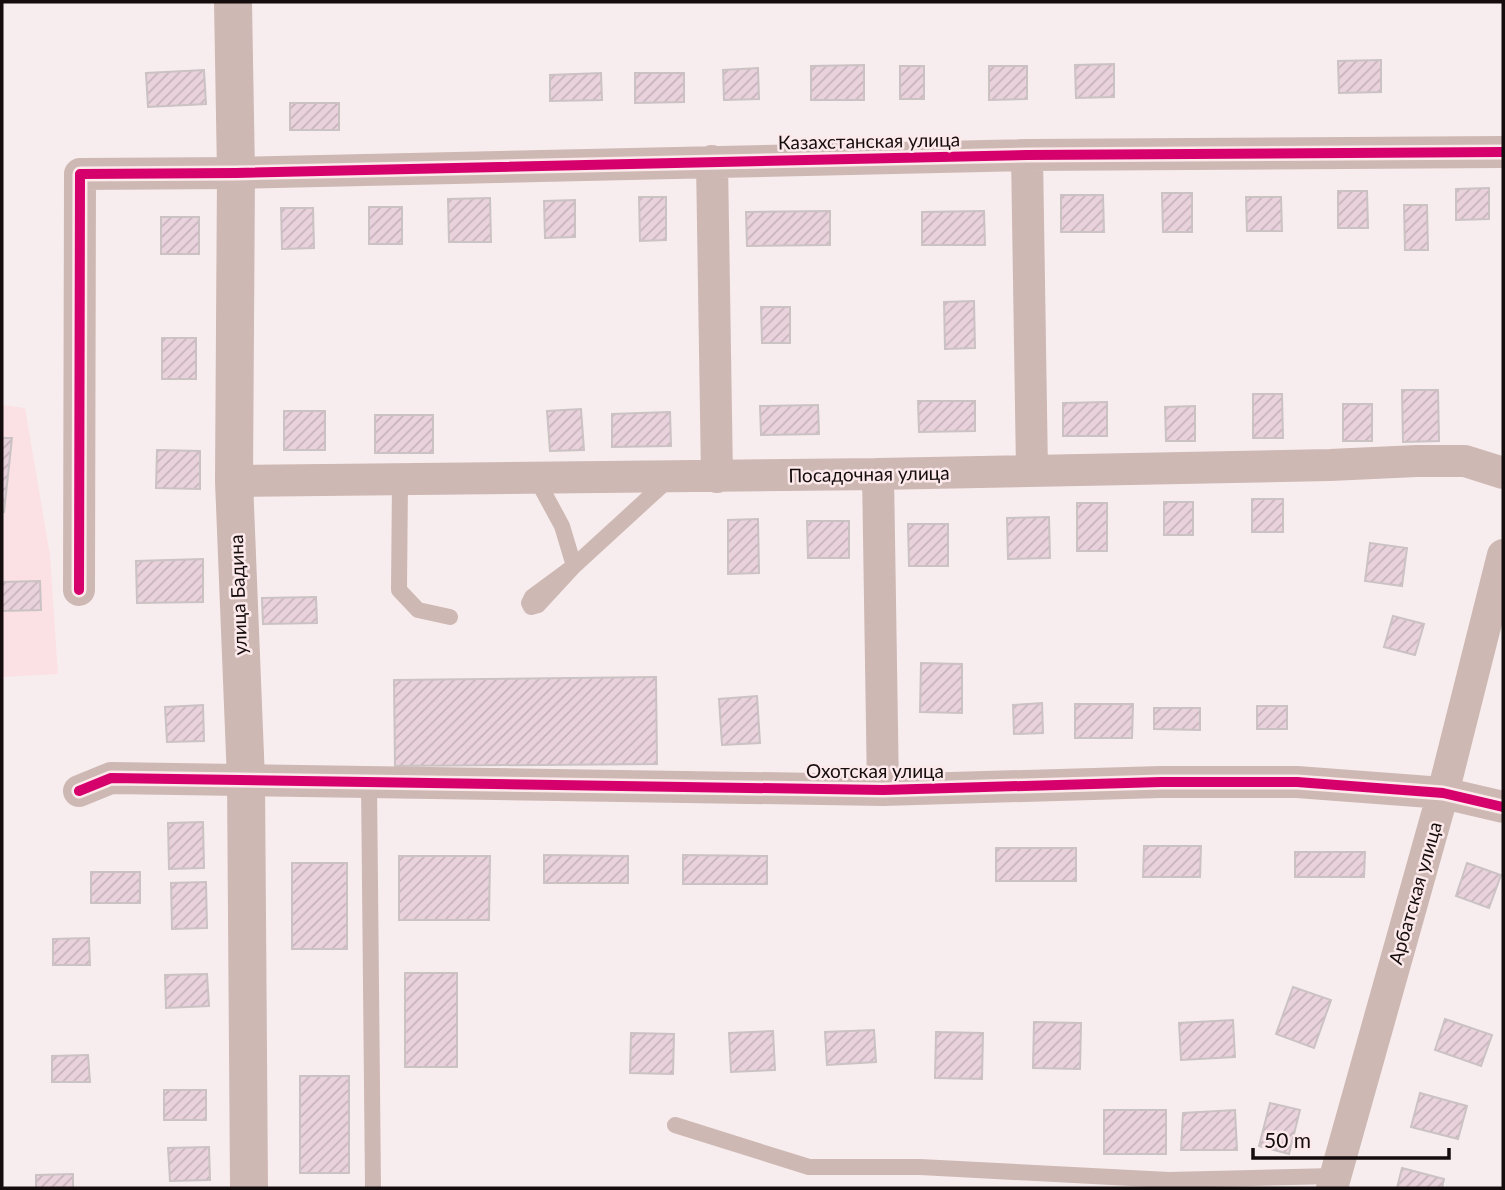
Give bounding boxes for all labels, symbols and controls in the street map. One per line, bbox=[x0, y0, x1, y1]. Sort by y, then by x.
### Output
street label: Казахстанская улица bbox=[778, 127, 960, 154]
street label: Посадочная улица bbox=[788, 461, 950, 486]
street label: улица Бадина bbox=[224, 534, 251, 656]
street label: Охотская улица bbox=[806, 759, 944, 782]
street label: Арбатская улица bbox=[1383, 819, 1446, 967]
scale bar bbox=[1253, 1116, 1449, 1160]
text: 50 m bbox=[1264, 1127, 1311, 1152]

